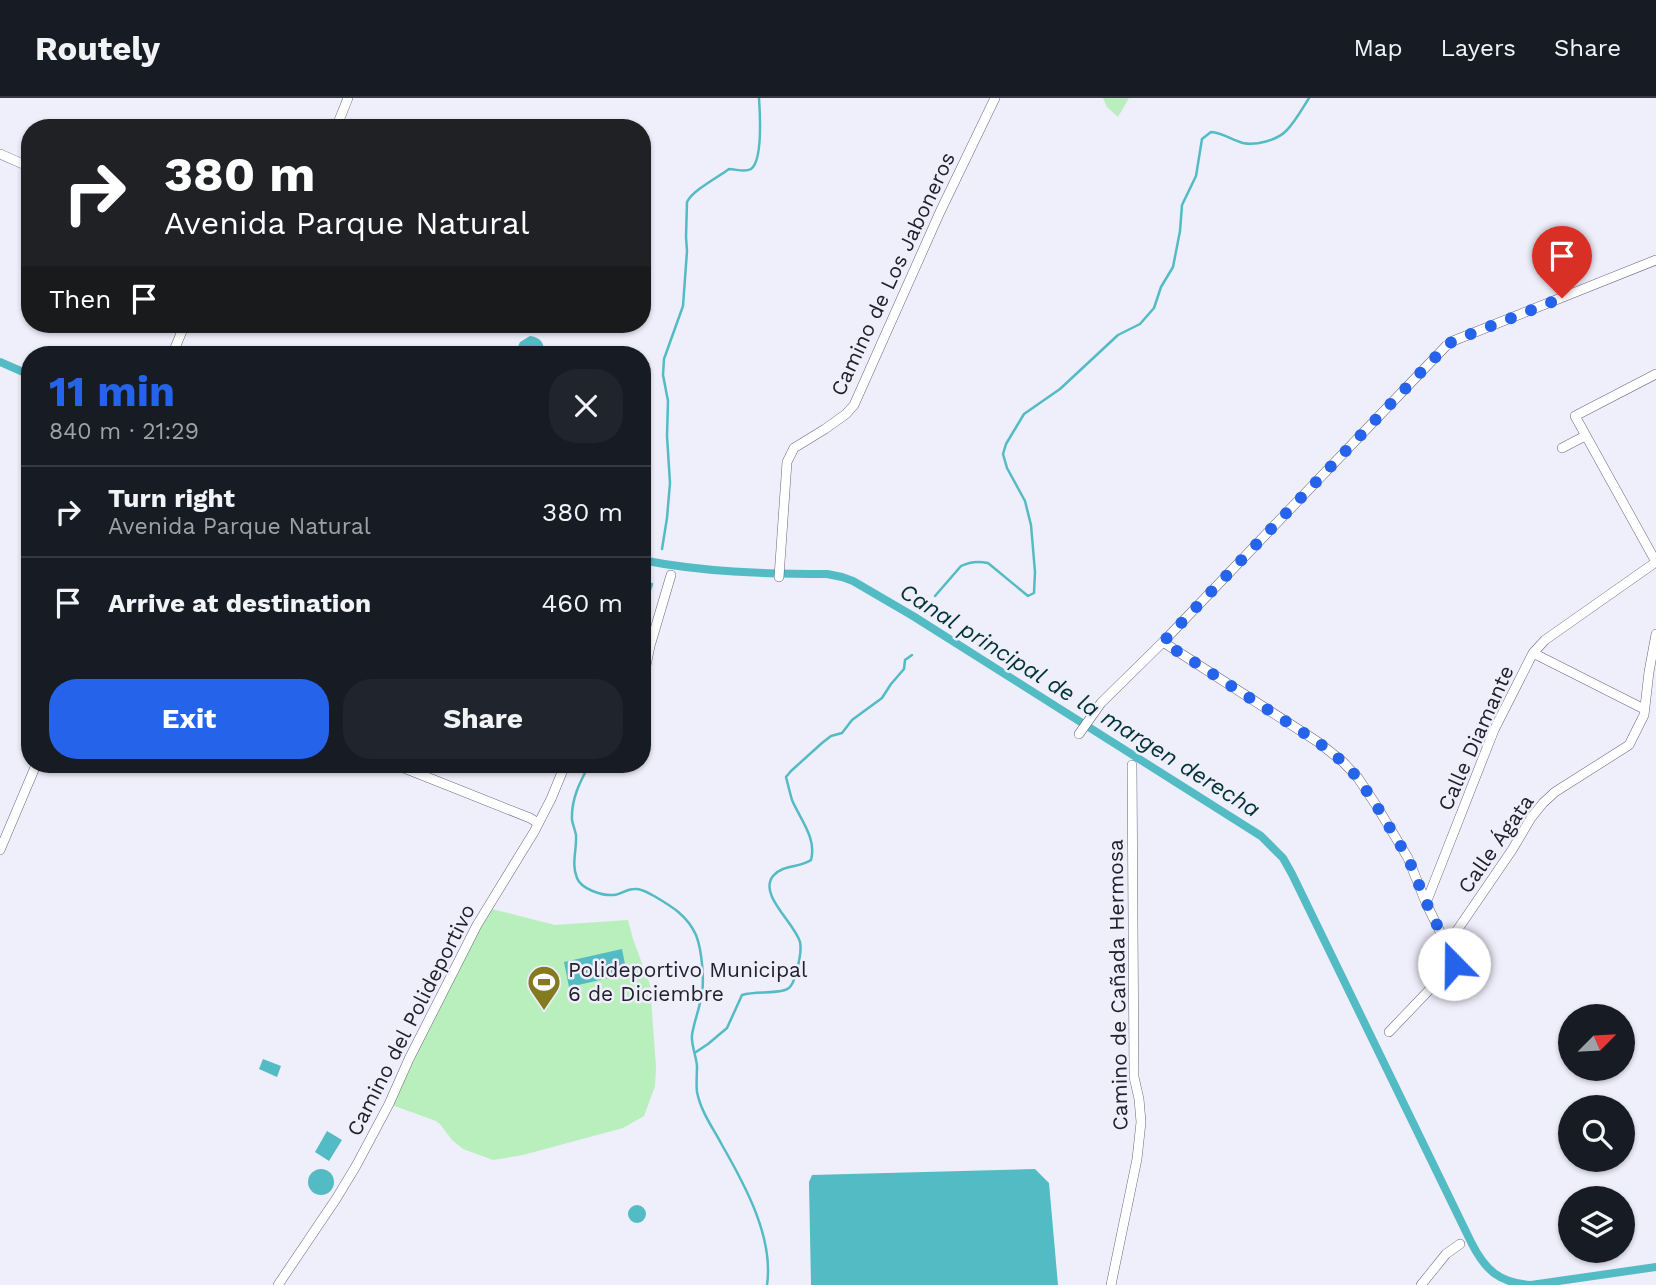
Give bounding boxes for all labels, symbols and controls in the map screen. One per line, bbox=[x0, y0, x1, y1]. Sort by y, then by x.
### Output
text: Routely bbox=[35, 29, 160, 68]
text: Map bbox=[1354, 34, 1402, 62]
text: Layers bbox=[1440, 34, 1516, 62]
text: Share bbox=[1554, 34, 1621, 62]
text: 380 m bbox=[164, 145, 315, 203]
icon: right bbox=[49, 147, 140, 238]
street label: Camino de Los Jaboneros bbox=[825, 148, 960, 400]
text: Avenida Parque Natural bbox=[164, 204, 530, 242]
pin bbox=[1532, 226, 1592, 298]
icon: arrive bbox=[1543, 237, 1581, 275]
icon: arrive bbox=[125, 280, 163, 318]
text: Then bbox=[49, 284, 111, 314]
text: 11 min bbox=[49, 367, 175, 416]
button: close bbox=[549, 369, 623, 443]
text: 840 m · 21:29 bbox=[49, 418, 199, 445]
text: Turn right bbox=[108, 483, 235, 513]
icon: right bbox=[49, 493, 87, 531]
text: 380 m bbox=[542, 497, 623, 527]
text: Avenida Parque Natural bbox=[108, 513, 371, 540]
water label: Canal principal de la margen derecha bbox=[894, 578, 1265, 823]
icon: arrive bbox=[49, 584, 87, 622]
text: Arrive at destination bbox=[108, 588, 371, 618]
text: 460 m bbox=[541, 588, 623, 618]
street label: Calle Diamante bbox=[1432, 661, 1519, 814]
button: Exit bbox=[49, 679, 329, 759]
button: Share bbox=[343, 679, 623, 759]
street label: Calle Ágata bbox=[1452, 789, 1539, 898]
street label: Camino de Cañada Hermosa bbox=[1102, 839, 1133, 1131]
street label: Camino del Polideportivo bbox=[341, 900, 480, 1140]
position arrow bbox=[1417, 927, 1491, 1001]
place label: Polideportivo Municipal 6 de Diciembre bbox=[568, 957, 808, 1006]
sports icon: Polideportivo Municipal 6 de Diciembre bbox=[525, 963, 563, 1012]
north arrow bbox=[1558, 1004, 1634, 1082]
map controls bbox=[1558, 1004, 1635, 1263]
button: search bbox=[1558, 1095, 1635, 1172]
button: layers bbox=[1558, 1186, 1635, 1263]

